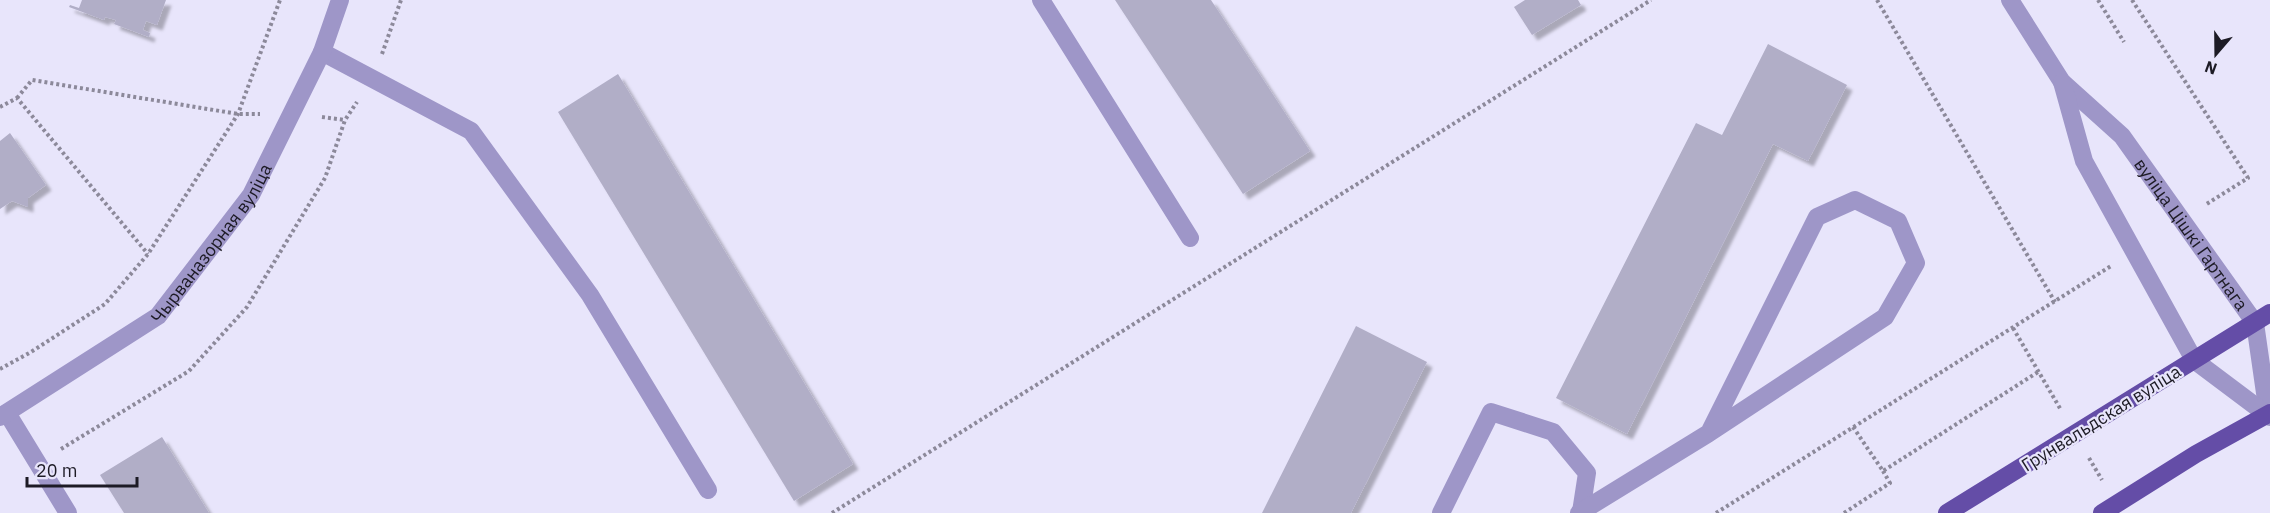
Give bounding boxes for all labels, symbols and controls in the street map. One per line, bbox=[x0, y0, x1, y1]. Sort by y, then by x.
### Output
north arrow bbox=[2186, 24, 2246, 84]
text: N bbox=[2202, 57, 2220, 79]
street label: вуліца Цішкі Гартнага bbox=[2130, 153, 2254, 315]
street label: Чырваназорная вуліца bbox=[145, 159, 277, 328]
street label: Грунвальдская вуліца bbox=[2017, 359, 2185, 476]
scale bar bbox=[27, 450, 136, 488]
text: 20 m bbox=[36, 459, 78, 482]

